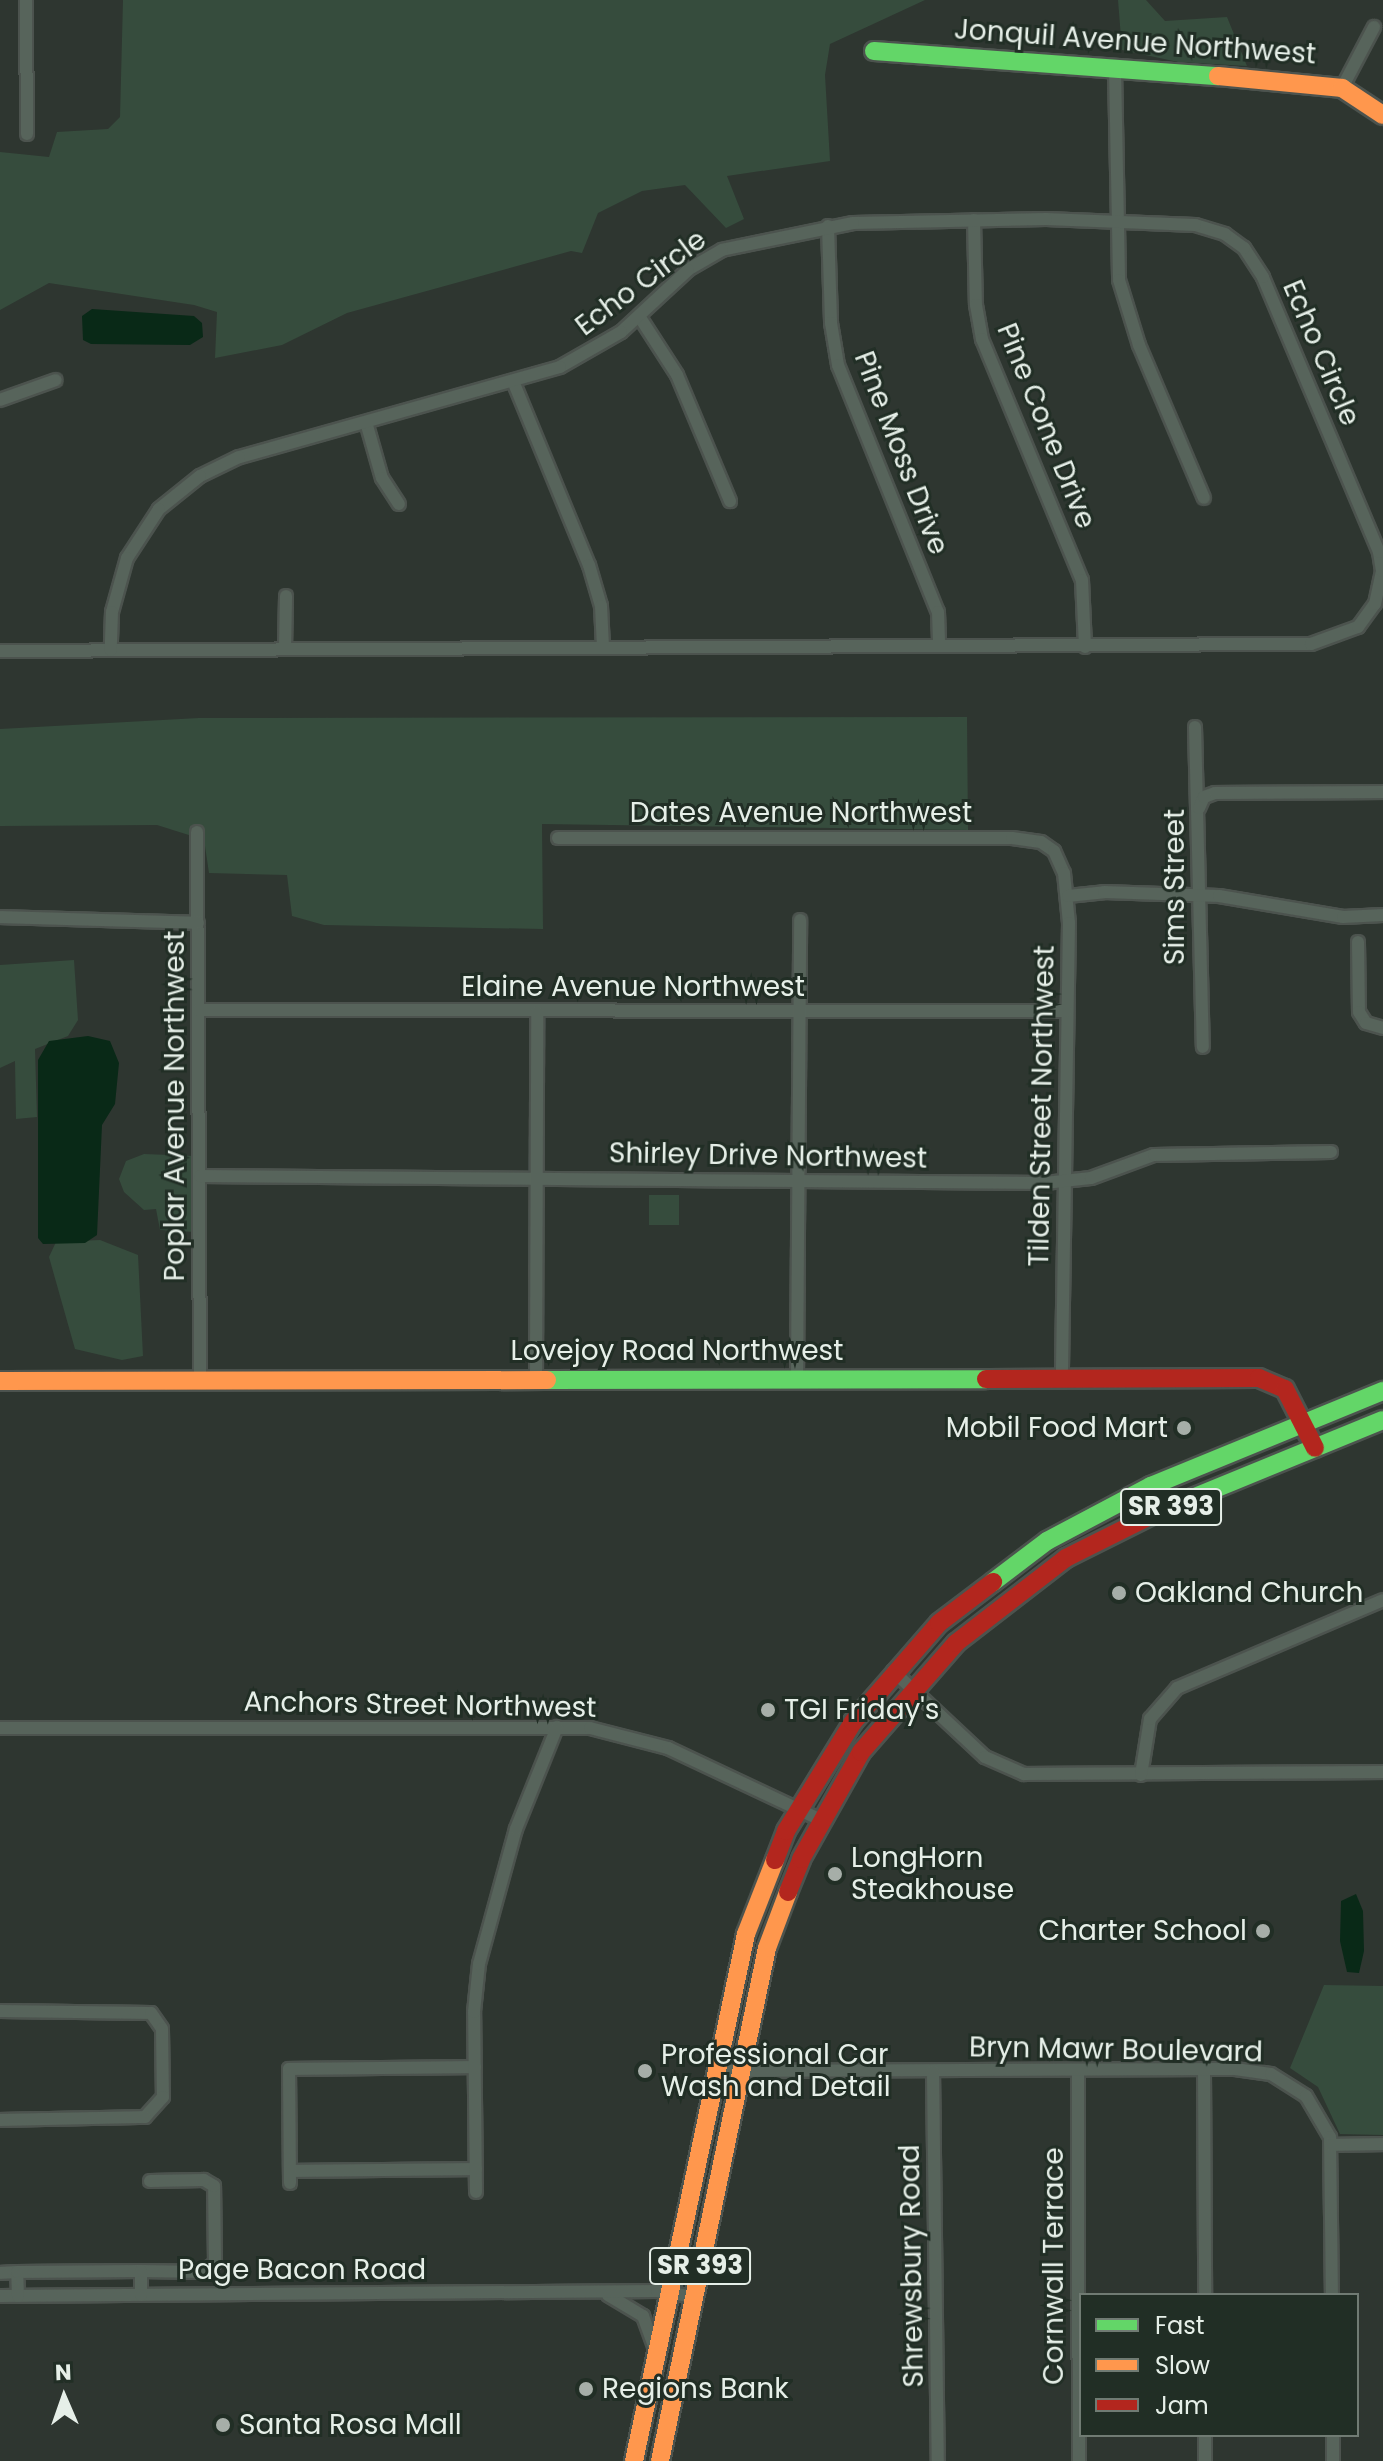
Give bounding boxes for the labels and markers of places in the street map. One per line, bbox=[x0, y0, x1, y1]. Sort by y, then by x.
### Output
place label: Mobil Food Mart bbox=[946, 1411, 1168, 1445]
marker: Mobil Food Mart bbox=[1175, 1419, 1193, 1437]
place label: Oakland Church bbox=[1135, 1576, 1363, 1610]
marker: Oakland Church bbox=[1110, 1584, 1128, 1602]
place label: TGI Friday's bbox=[784, 1693, 939, 1727]
marker: TGI Friday's bbox=[759, 1701, 777, 1719]
place label: LongHorn Steakhouse bbox=[851, 1841, 1014, 1907]
marker: LongHorn Steakhouse bbox=[826, 1865, 844, 1883]
place label: Charter School bbox=[1039, 1914, 1247, 1948]
marker: Charter School bbox=[1254, 1922, 1272, 1940]
place label: Professional Car Wash and Detail bbox=[661, 2038, 891, 2104]
marker: Professional Car Wash and Detail bbox=[636, 2062, 654, 2080]
place label: Regions Bank bbox=[602, 2372, 789, 2406]
marker: Regions Bank bbox=[577, 2380, 595, 2398]
place label: Santa Rosa Mall bbox=[239, 2408, 462, 2442]
marker: Santa Rosa Mall bbox=[214, 2416, 232, 2434]

